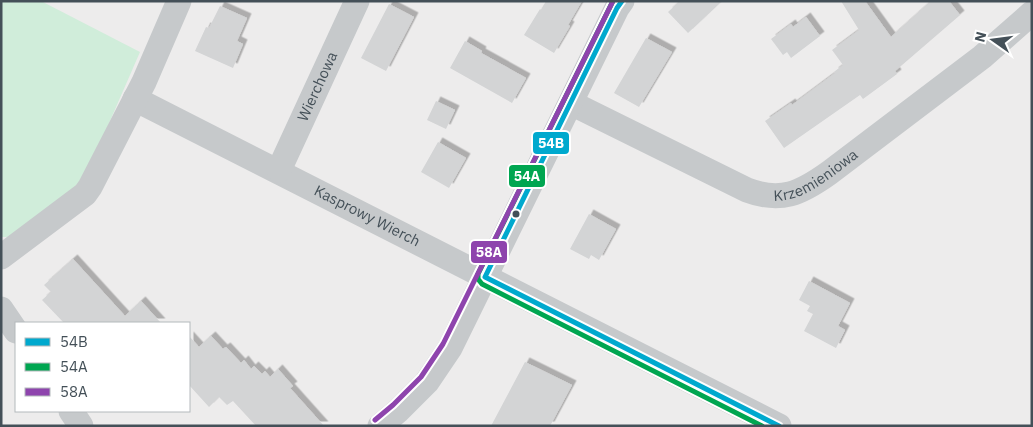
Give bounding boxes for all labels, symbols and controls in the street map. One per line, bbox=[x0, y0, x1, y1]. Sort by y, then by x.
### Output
north arrow bbox=[968, 15, 1018, 65]
text: N bbox=[970, 30, 990, 44]
street label: Wierchowa bbox=[293, 48, 341, 124]
line badge: 54B bbox=[532, 131, 570, 155]
text: 54B bbox=[538, 134, 564, 152]
street label: Krzemieniowa bbox=[773, 145, 861, 205]
line badge: 54A bbox=[508, 164, 546, 188]
text: 54A bbox=[514, 167, 541, 185]
street label: Kasprowy Wierch bbox=[311, 181, 424, 250]
unlabelled marker bbox=[511, 209, 521, 219]
line badge: 58A bbox=[470, 240, 508, 264]
text: 58A bbox=[476, 243, 503, 261]
legend bbox=[15, 322, 190, 412]
text: 54B bbox=[60, 332, 88, 351]
text: 54A bbox=[60, 357, 88, 376]
text: 58A bbox=[60, 382, 88, 401]

